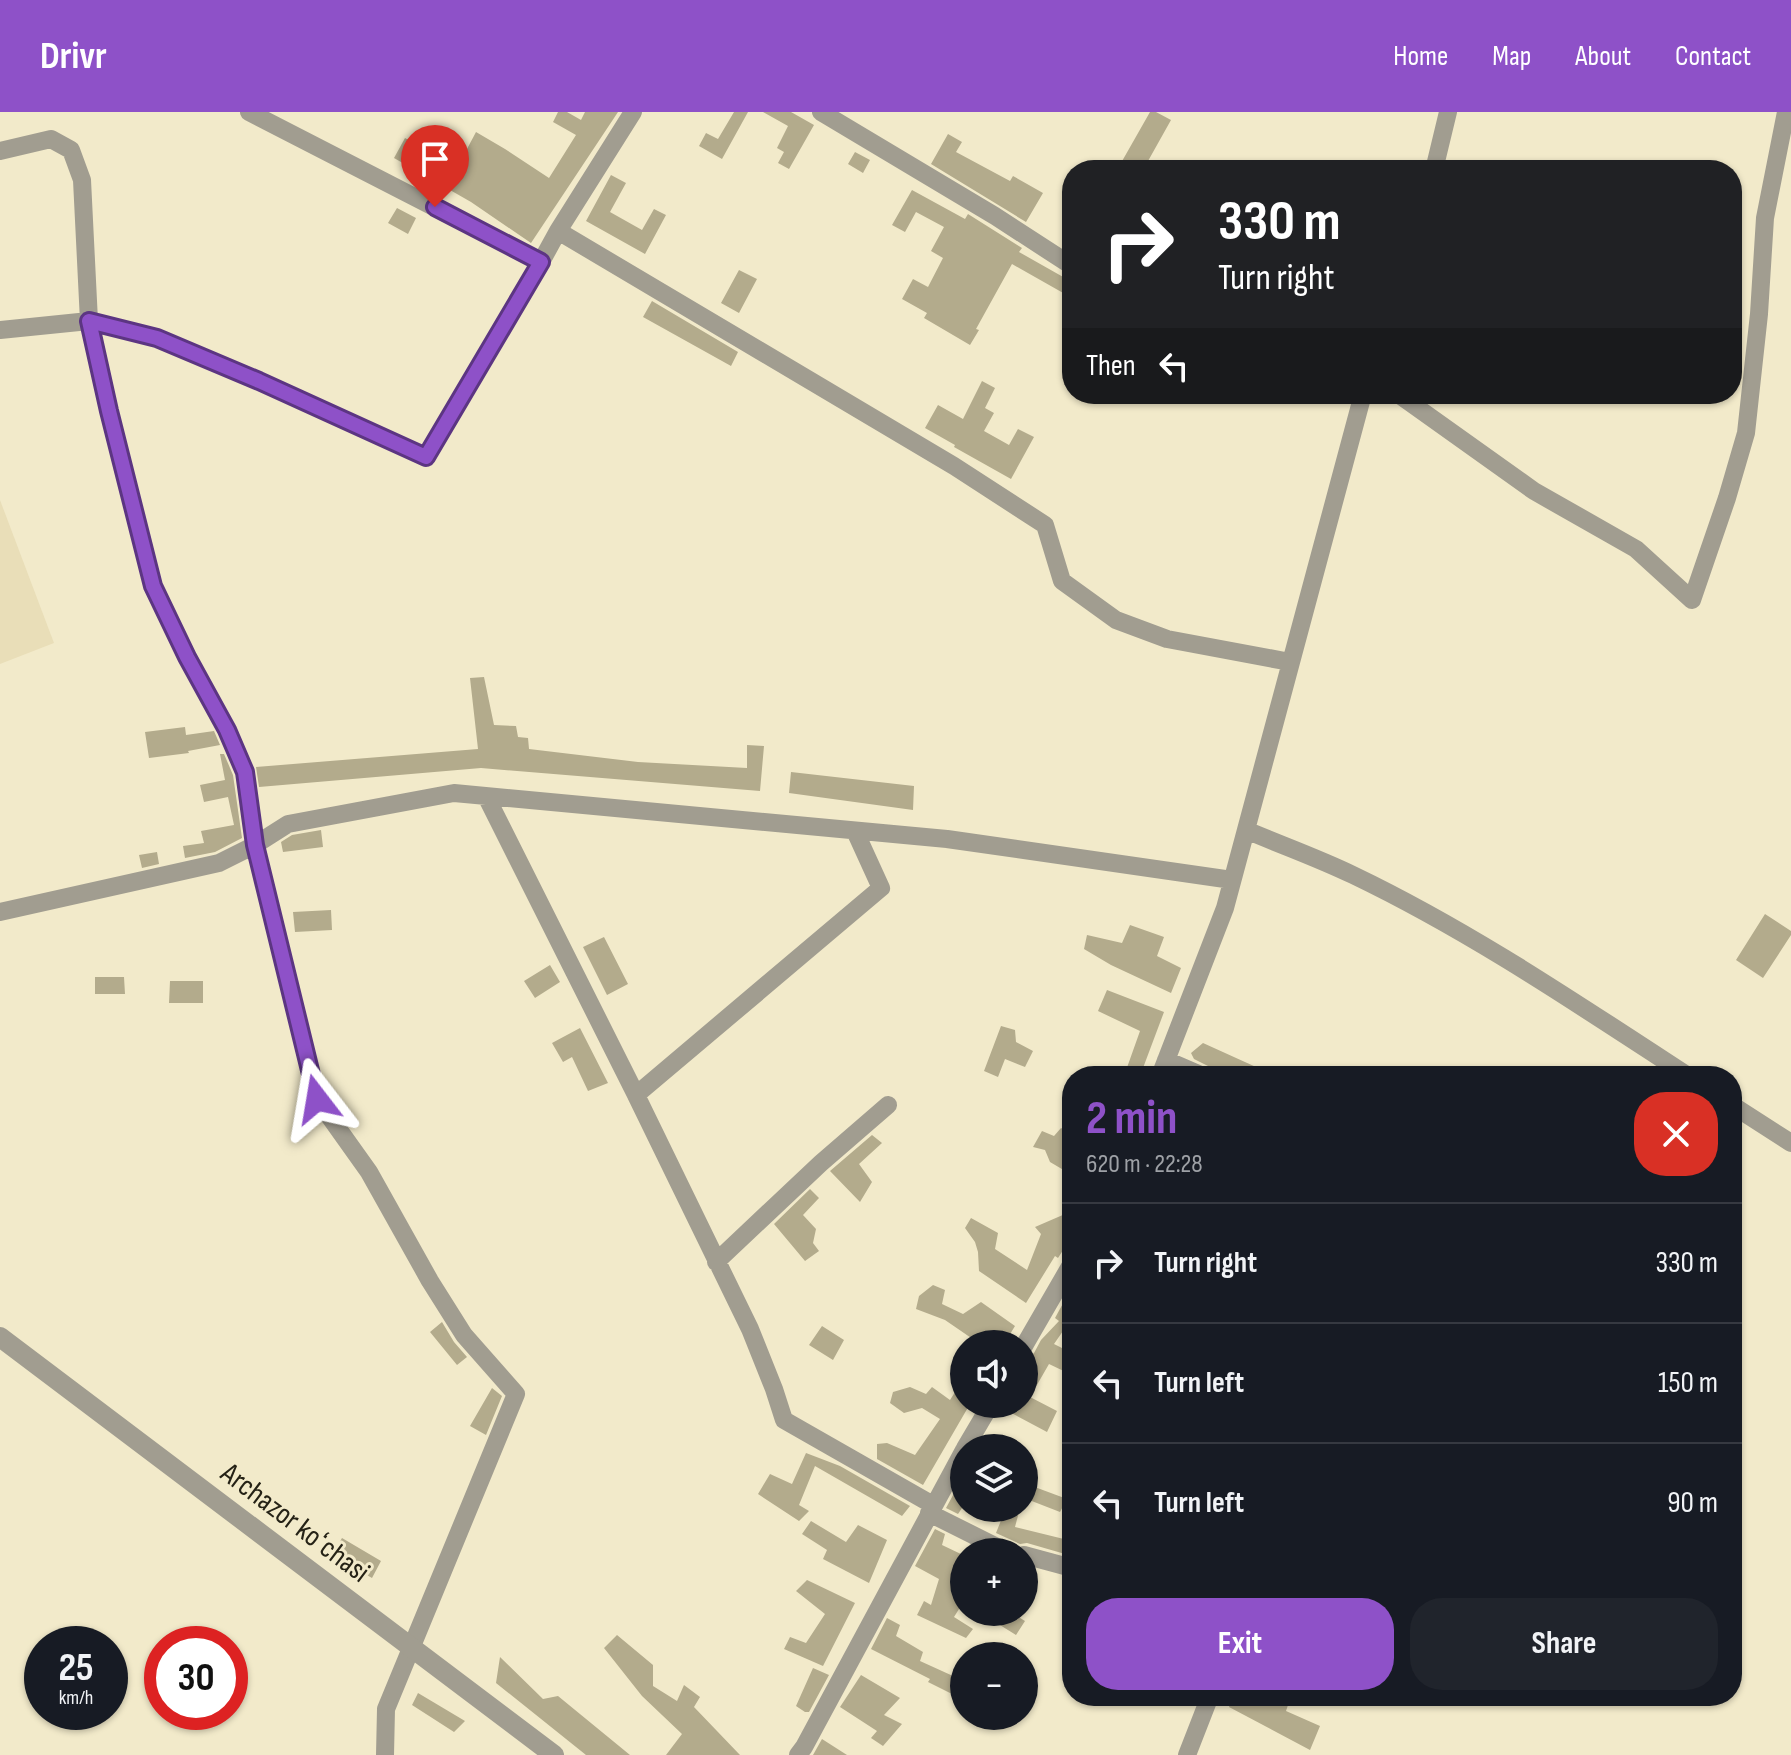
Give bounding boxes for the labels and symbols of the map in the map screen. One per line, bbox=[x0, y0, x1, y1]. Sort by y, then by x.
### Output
pin bbox=[401, 125, 469, 207]
position arrow bbox=[275, 1057, 359, 1141]
street label: Archazor koʻchasi bbox=[213, 1455, 376, 1591]
speed limit sign: 30 bbox=[144, 1626, 248, 1730]

